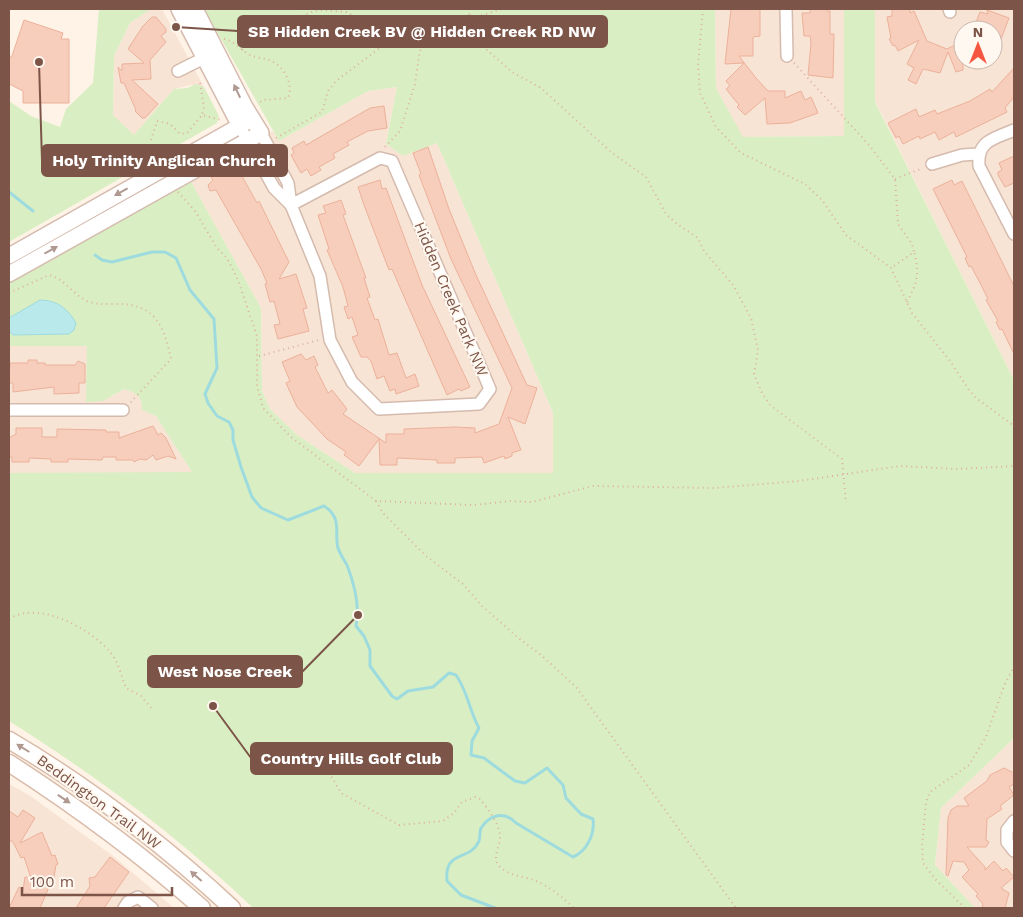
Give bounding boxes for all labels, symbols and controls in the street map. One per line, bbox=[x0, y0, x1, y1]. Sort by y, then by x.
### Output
callout: SB Hidden Creek BV @ Hidden Creek RD NW bbox=[238, 16, 607, 47]
north arrow bbox=[953, 20, 1003, 70]
text: SB Hidden Creek BV @ Hidden Creek RD NW bbox=[248, 22, 596, 41]
text: N bbox=[973, 24, 983, 40]
one-way arrow bbox=[233, 84, 241, 98]
callout: Holy Trinity Anglican Church bbox=[42, 145, 287, 176]
text: Holy Trinity Anglican Church bbox=[52, 151, 276, 170]
one-way arrow bbox=[114, 188, 127, 197]
street label: Hidden Creek Park NW bbox=[410, 219, 492, 379]
one-way arrow bbox=[44, 246, 59, 254]
callout: West Nose Creek bbox=[148, 656, 302, 687]
text: West Nose Creek bbox=[158, 662, 292, 681]
callout: Country Hills Golf Club bbox=[251, 743, 452, 774]
one-way arrow bbox=[16, 744, 29, 753]
text: Country Hills Golf Club bbox=[261, 749, 441, 768]
street label: Beddington Trail NW bbox=[34, 751, 164, 853]
one-way arrow bbox=[57, 794, 71, 804]
scale bar bbox=[22, 864, 172, 896]
one-way arrow bbox=[189, 870, 202, 881]
text: 100 m bbox=[30, 873, 74, 891]

